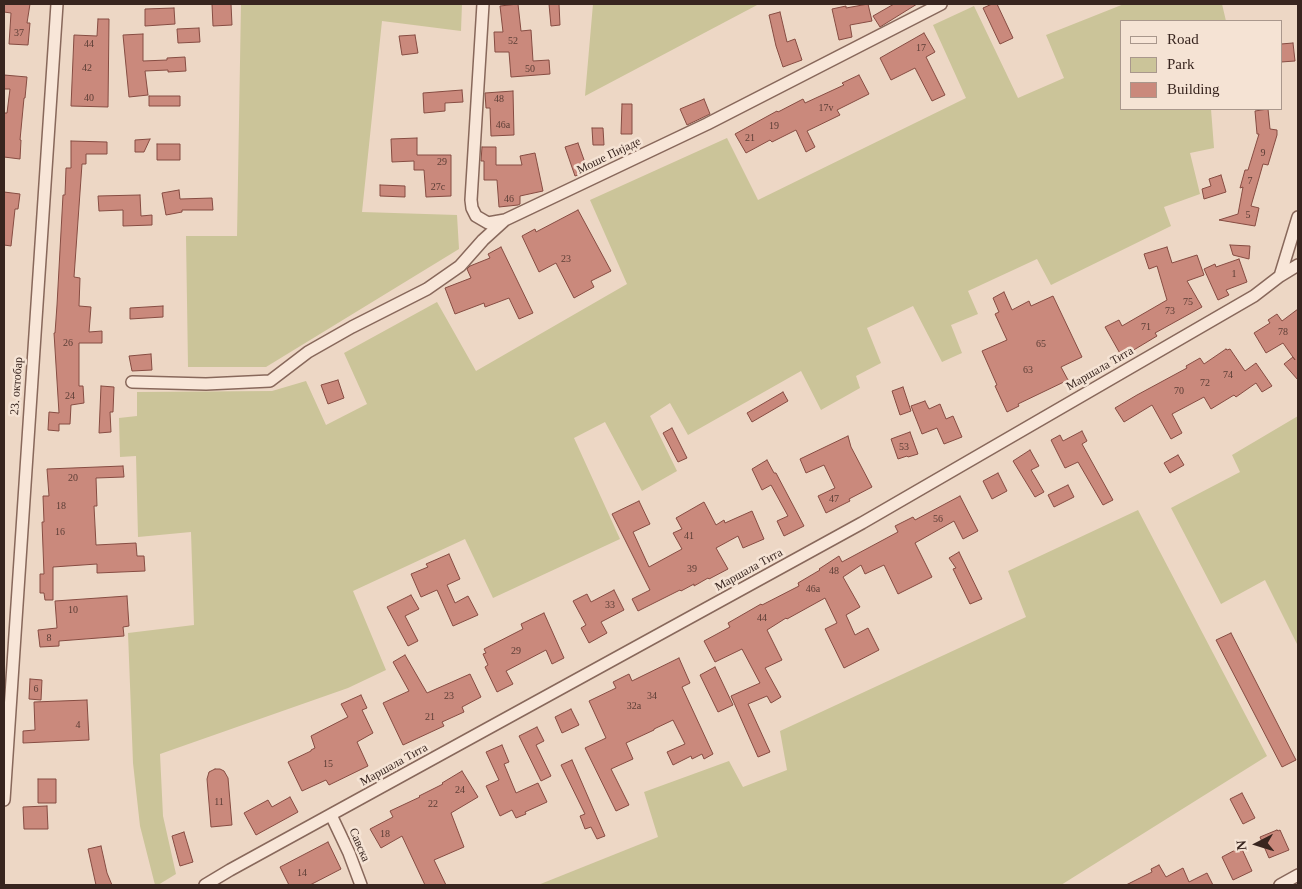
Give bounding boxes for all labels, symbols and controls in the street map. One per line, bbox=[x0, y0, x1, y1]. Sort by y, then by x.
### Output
legend bbox=[1120, 20, 1282, 110]
house number: 37 bbox=[14, 27, 24, 39]
text: Road bbox=[1167, 31, 1199, 47]
house number: 52 bbox=[508, 35, 518, 47]
house number: 44 bbox=[84, 38, 94, 50]
house number: 17 bbox=[916, 42, 926, 54]
text: Park bbox=[1167, 56, 1195, 72]
house number: 42 bbox=[82, 62, 92, 74]
house number: 50 bbox=[525, 63, 535, 75]
text: Building bbox=[1167, 81, 1220, 97]
house number: 40 bbox=[84, 92, 94, 104]
house number: 48 bbox=[494, 93, 504, 105]
house number: 17v bbox=[818, 102, 834, 114]
house number: 46a bbox=[496, 119, 510, 131]
house number: 19 bbox=[769, 120, 779, 132]
house number: 21 bbox=[745, 132, 755, 144]
street label: Моше Пијаде bbox=[575, 134, 643, 178]
house number: 9 bbox=[1260, 147, 1266, 159]
house number: 29 bbox=[437, 156, 447, 168]
house number: 7 bbox=[1248, 175, 1252, 187]
house number: 27c bbox=[431, 181, 445, 193]
house number: 46 bbox=[504, 193, 514, 205]
house number: 5 bbox=[1246, 209, 1250, 221]
house number: 23 bbox=[561, 253, 571, 265]
house number: 1 bbox=[1232, 268, 1236, 280]
house number: 75 bbox=[1183, 296, 1193, 308]
house number: 73 bbox=[1165, 305, 1175, 317]
house number: 71 bbox=[1141, 321, 1151, 333]
house number: 78 bbox=[1278, 326, 1288, 338]
house number: 26 bbox=[63, 337, 73, 349]
house number: 65 bbox=[1036, 338, 1046, 350]
street label: Маршала Тита bbox=[1064, 344, 1136, 394]
street label: 23. октобар bbox=[8, 356, 26, 416]
house number: 63 bbox=[1023, 364, 1033, 376]
house number: 74 bbox=[1223, 369, 1233, 381]
house number: 72 bbox=[1200, 377, 1210, 389]
house number: 70 bbox=[1174, 385, 1184, 397]
house number: 24 bbox=[65, 390, 75, 402]
house number: 53 bbox=[899, 441, 909, 453]
house number: 20 bbox=[68, 472, 78, 484]
house number: 47 bbox=[829, 493, 839, 505]
house number: 18 bbox=[56, 500, 66, 512]
house number: 56 bbox=[933, 513, 943, 525]
house number: 16 bbox=[55, 526, 65, 538]
house number: 41 bbox=[684, 530, 694, 542]
street label: Маршала Тита bbox=[713, 545, 785, 595]
house number: 39 bbox=[687, 563, 697, 575]
house number: 48 bbox=[829, 565, 839, 577]
house number: 46a bbox=[806, 583, 820, 595]
house number: 33 bbox=[605, 599, 615, 611]
house number: 10 bbox=[68, 604, 78, 616]
house number: 44 bbox=[757, 612, 767, 624]
house number: 8 bbox=[46, 632, 52, 644]
house number: 29 bbox=[511, 645, 521, 657]
house number: 6 bbox=[34, 683, 38, 695]
house number: 23 bbox=[444, 690, 454, 702]
house number: 34 bbox=[647, 690, 657, 702]
house number: 32a bbox=[627, 700, 641, 712]
house number: 21 bbox=[425, 711, 435, 723]
house number: 4 bbox=[76, 719, 80, 731]
street label: Маршала Тита bbox=[358, 740, 430, 790]
house number: 15 bbox=[323, 758, 333, 770]
house number: 24 bbox=[455, 784, 465, 796]
house number: 11 bbox=[214, 796, 224, 808]
house number: 22 bbox=[428, 798, 438, 810]
north arrow bbox=[1232, 819, 1282, 869]
street label: Савска bbox=[345, 826, 373, 864]
house number: 18 bbox=[380, 828, 390, 840]
text: N bbox=[1234, 840, 1249, 851]
house number: 14 bbox=[297, 867, 307, 879]

